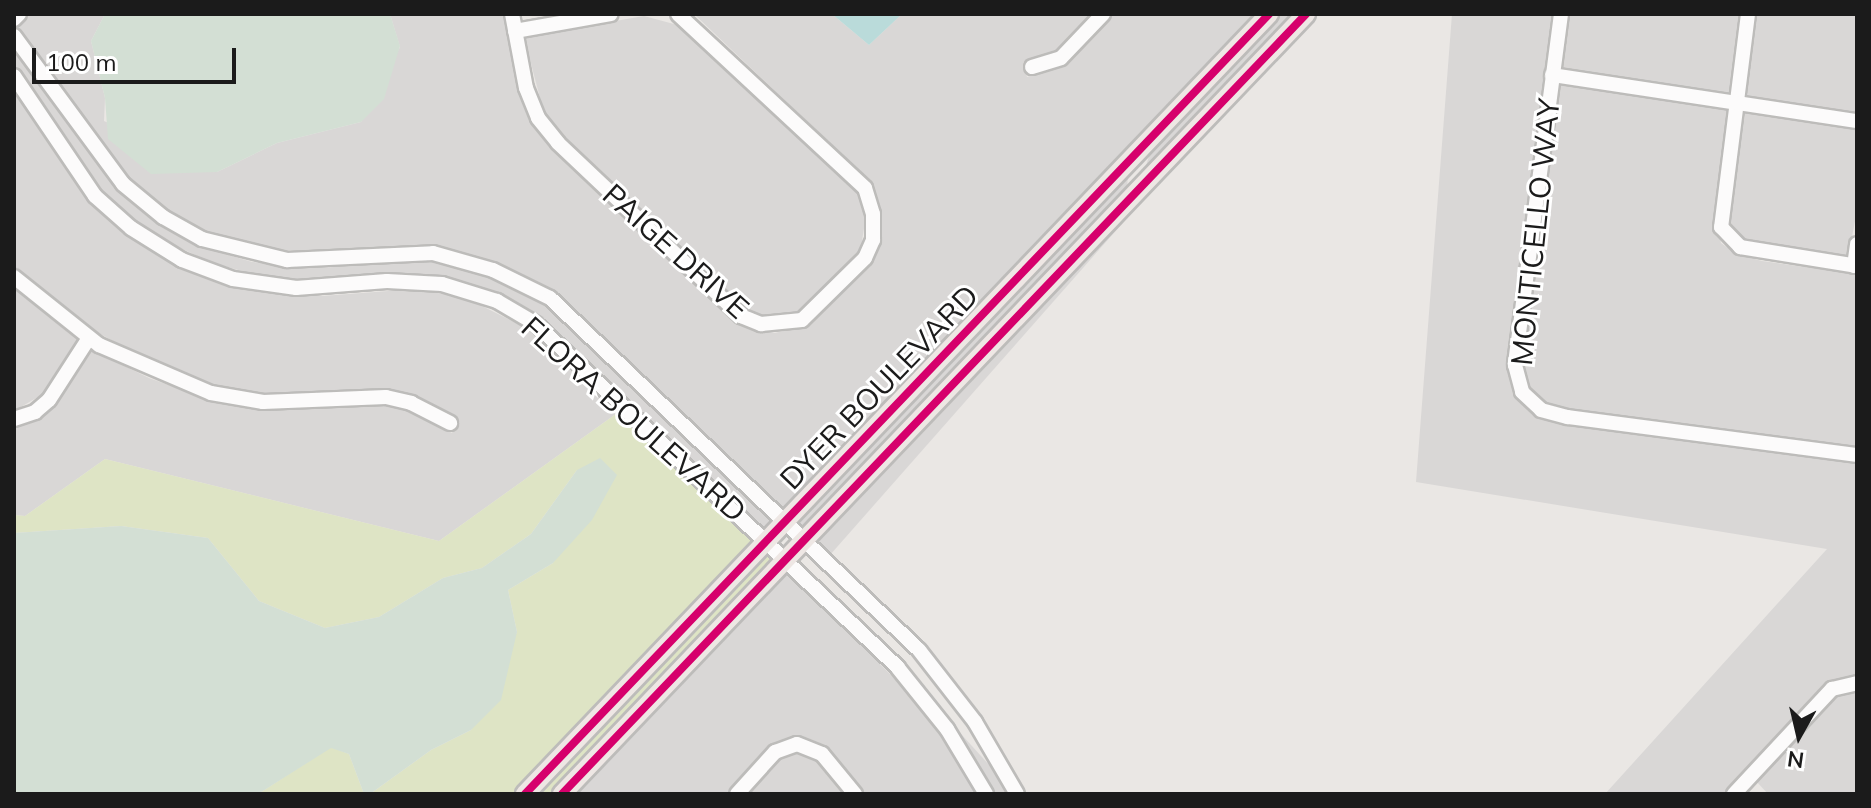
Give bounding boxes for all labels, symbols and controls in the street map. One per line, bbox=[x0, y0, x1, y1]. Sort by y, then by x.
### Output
scale bar bbox=[36, 32, 240, 82]
text: 100 m bbox=[46, 47, 117, 77]
street label: MONTICELLO WAY bbox=[1503, 97, 1567, 367]
street label: PAIGE DRIVE bbox=[596, 176, 756, 326]
street label: DYER BOULEVARD bbox=[772, 277, 986, 497]
street label: FLORA BOULEVARD bbox=[514, 309, 754, 529]
north arrow bbox=[1759, 696, 1839, 776]
text: N bbox=[1785, 745, 1806, 775]

